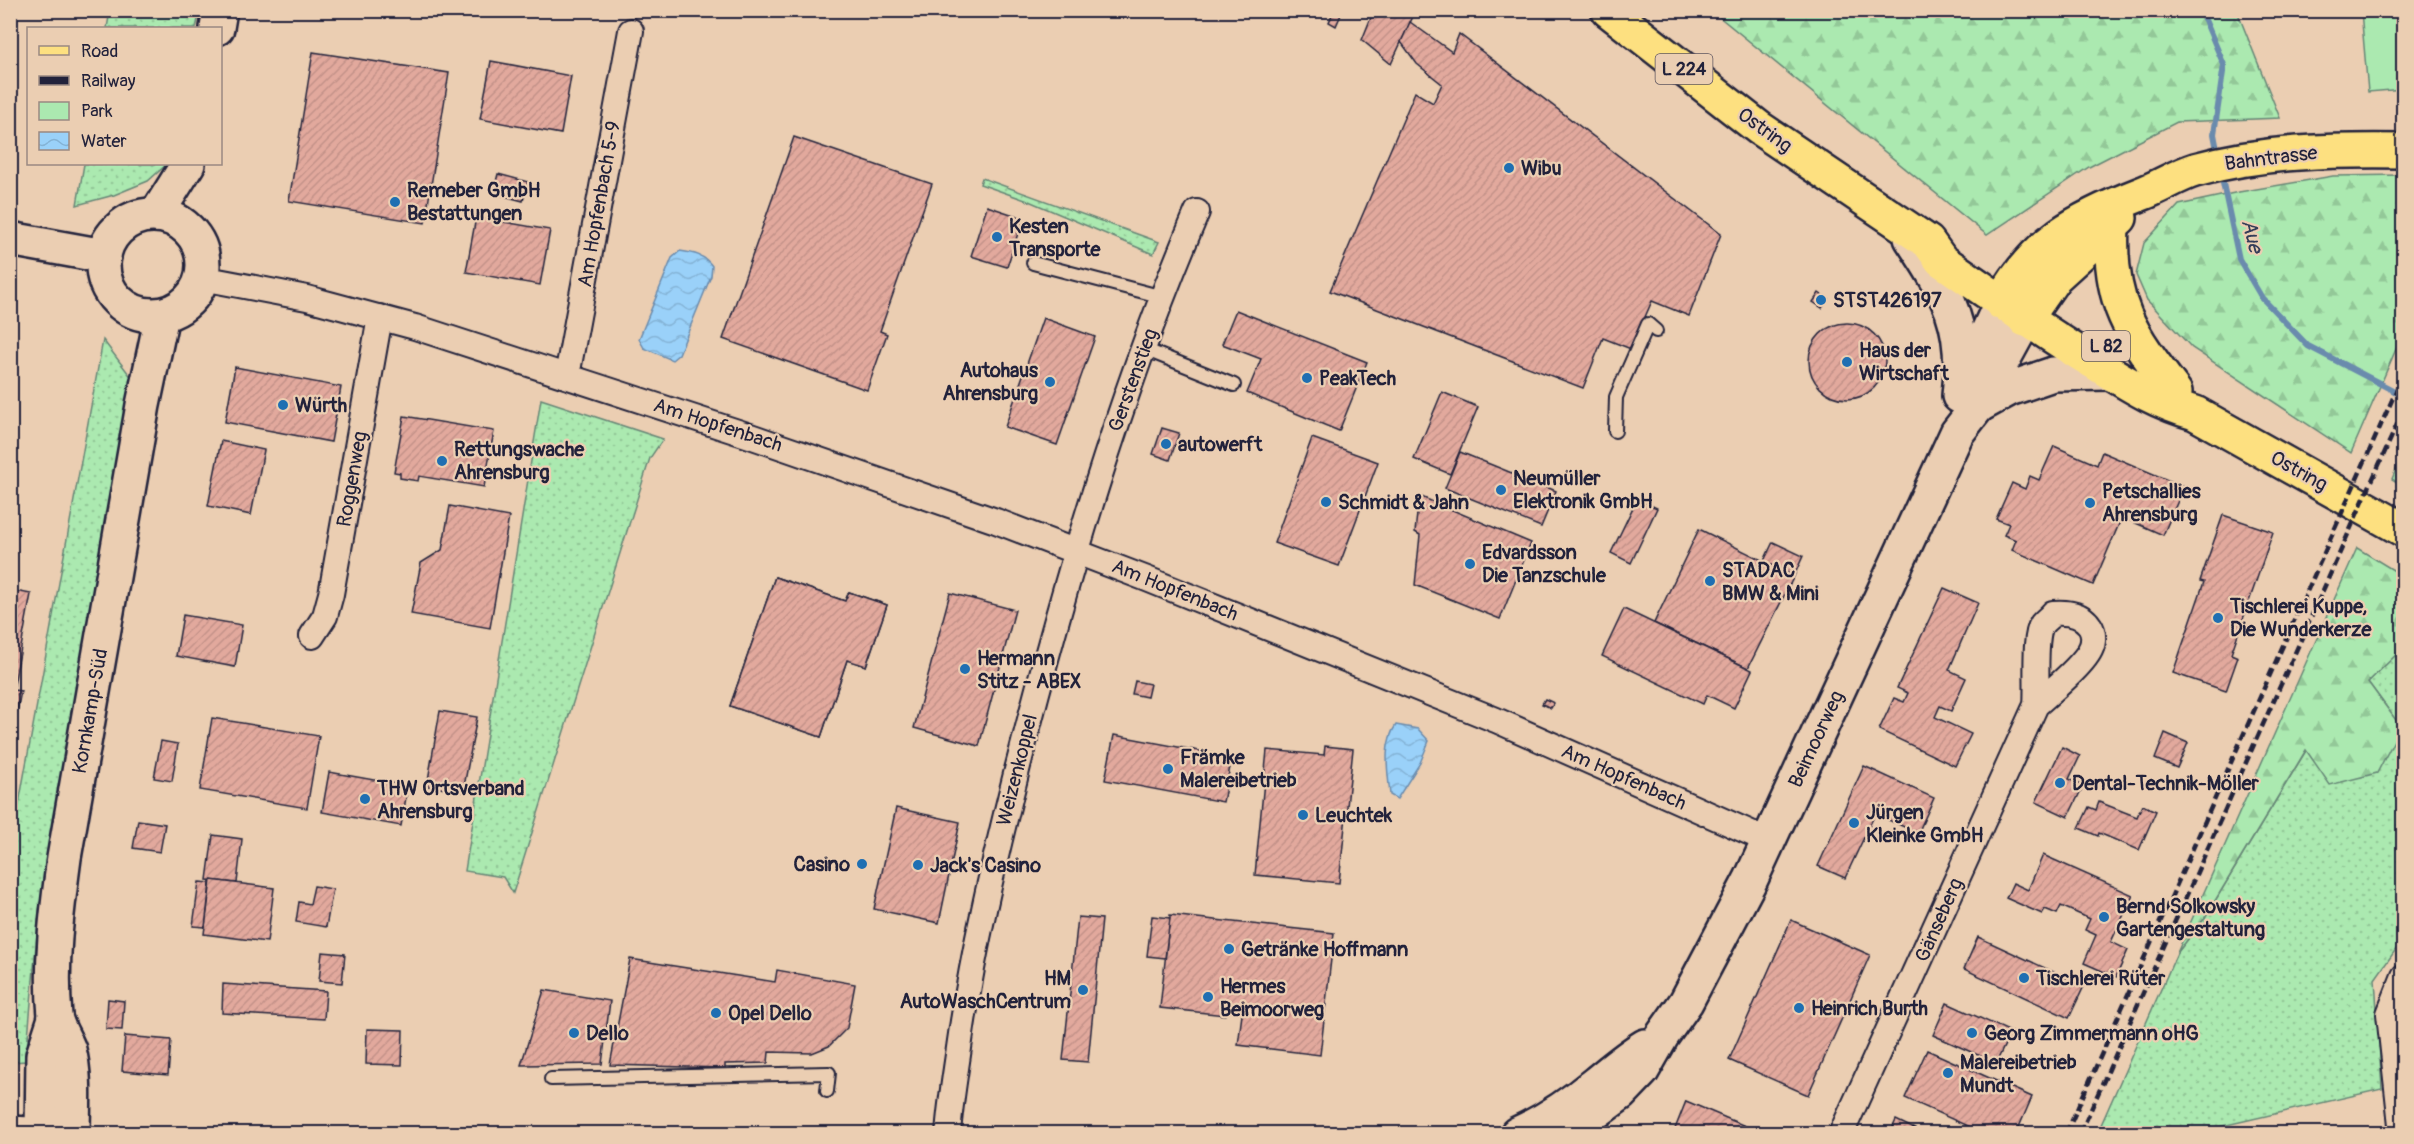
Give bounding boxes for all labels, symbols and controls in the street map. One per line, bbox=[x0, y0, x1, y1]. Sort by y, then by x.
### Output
legend bbox=[27, 27, 222, 165]
text: Road bbox=[81, 40, 118, 63]
road number: L 224 bbox=[1656, 54, 1712, 84]
text: Railway bbox=[81, 70, 136, 93]
text: Park bbox=[81, 100, 113, 123]
street label: Ostring bbox=[1733, 102, 1797, 158]
street label: Am Hopfenbach 5-9 bbox=[572, 119, 626, 289]
text: Water bbox=[81, 130, 127, 153]
street label: Bahntrasse bbox=[2223, 140, 2319, 176]
place label: Wibu bbox=[1521, 156, 1562, 181]
marker: Wibu bbox=[1502, 161, 1516, 175]
place label: Remeber GmbH Bestattungen bbox=[407, 178, 541, 226]
marker: Remeber GmbH Bestattungen bbox=[388, 195, 402, 209]
place label: Kesten Transporte bbox=[1008, 214, 1102, 262]
water label: Aue bbox=[2235, 216, 2270, 258]
marker: Kesten Transporte bbox=[990, 230, 1004, 244]
place label: STST426197 bbox=[1833, 288, 1942, 313]
marker: STST426197 bbox=[1814, 293, 1828, 307]
street label: Gerstenstieg bbox=[1103, 325, 1163, 435]
road number: L 82 bbox=[2082, 331, 2130, 361]
place label: Haus der Wirtschaft bbox=[1859, 338, 1950, 386]
marker: Haus der Wirtschaft bbox=[1840, 355, 1854, 369]
place label: Autohaus Ahrensburg bbox=[943, 358, 1038, 406]
place label: PeakTech bbox=[1319, 366, 1396, 391]
marker: PeakTech bbox=[1300, 371, 1314, 385]
marker: Autohaus Ahrensburg bbox=[1043, 375, 1057, 389]
street label: Am Hopfenbach bbox=[650, 392, 786, 458]
place label: Würth bbox=[295, 393, 347, 418]
marker: Würth bbox=[276, 398, 290, 412]
street label: Roggenweg bbox=[331, 429, 373, 529]
place label: autowerft bbox=[1178, 432, 1263, 457]
place label: Rettungswache Ahrensburg bbox=[454, 437, 585, 485]
marker: autowerft bbox=[1159, 437, 1173, 451]
street label: Ostring bbox=[2266, 445, 2332, 497]
marker: Rettungswache Ahrensburg bbox=[435, 454, 449, 468]
place label: Neumüller Elektronik GmbH bbox=[1513, 466, 1653, 514]
place label: Petschallies Ahrensburg bbox=[2102, 479, 2201, 527]
marker: Neumüller Elektronik GmbH bbox=[1494, 483, 1508, 497]
place label: Schmidt & Jahn bbox=[1338, 490, 1469, 515]
marker: Schmidt & Jahn bbox=[1319, 495, 1333, 509]
marker: Petschallies Ahrensburg bbox=[2083, 496, 2097, 510]
place label: Edvardsson Die Tanzschule bbox=[1482, 540, 1607, 588]
street label: Am Hopfenbach bbox=[1108, 553, 1242, 627]
marker: Edvardsson Die Tanzschule bbox=[1463, 557, 1477, 571]
place label: STADAC BMW & Mini bbox=[1722, 558, 1819, 606]
marker: STADAC BMW & Mini bbox=[1703, 574, 1717, 588]
place label: Tischlerei Kuppe, Die Wunderkerze bbox=[2229, 594, 2373, 642]
marker: Tischlerei Kuppe, Die Wunderkerze bbox=[2211, 611, 2225, 625]
place label: Hermann Stitz - ABEX bbox=[977, 646, 1081, 694]
street label: Kornkamp-Süd bbox=[67, 647, 113, 775]
marker: Hermann Stitz - ABEX bbox=[958, 662, 972, 676]
street label: Beimoorweg bbox=[1783, 687, 1849, 791]
street label: Weizenkoppel bbox=[991, 711, 1043, 829]
street label: Am Hopfenbach bbox=[1558, 738, 1690, 816]
place label: Främke Malereibetrieb bbox=[1180, 745, 1297, 793]
marker: Främke Malereibetrieb bbox=[1161, 762, 1175, 776]
place label: Dental-Technik-Möller bbox=[2072, 771, 2260, 796]
place label: THW Ortsverband Ahrensburg bbox=[376, 776, 525, 824]
marker: Dental-Technik-Möller bbox=[2053, 776, 2067, 790]
marker: THW Ortsverband Ahrensburg bbox=[358, 792, 372, 806]
place label: Jürgen Kleinke GmbH bbox=[1866, 800, 1984, 848]
place label: Leuchtek bbox=[1315, 803, 1393, 828]
marker: Leuchtek bbox=[1296, 808, 1310, 822]
marker: Jürgen Kleinke GmbH bbox=[1847, 816, 1861, 830]
place label: Casino bbox=[794, 852, 850, 877]
place label: Jack's Casino bbox=[930, 853, 1041, 878]
marker: Casino bbox=[855, 857, 869, 871]
marker: Jack's Casino bbox=[911, 858, 925, 872]
street label: Gänseberg bbox=[1909, 874, 1969, 966]
place label: Bernd Solkowsky Gartengestaltung bbox=[2116, 894, 2265, 942]
marker: Bernd Solkowsky Gartengestaltung bbox=[2097, 910, 2111, 924]
place label: Getränke Hoffmann bbox=[1241, 937, 1408, 962]
marker: Getränke Hoffmann bbox=[1222, 942, 1236, 956]
place label: HM AutoWaschCentrum bbox=[900, 966, 1071, 1014]
place label: Tischlerei Rüter bbox=[2035, 966, 2166, 991]
marker: Tischlerei Rüter bbox=[2017, 971, 2031, 985]
place label: Hermes Beimoorweg bbox=[1220, 974, 1324, 1022]
marker: HM AutoWaschCentrum bbox=[1076, 983, 1090, 997]
marker: Hermes Beimoorweg bbox=[1201, 990, 1215, 1004]
place label: Heinrich Burth bbox=[1811, 996, 1928, 1021]
place label: Opel Dello bbox=[728, 1001, 812, 1026]
marker: Heinrich Burth bbox=[1792, 1001, 1806, 1015]
marker: Opel Dello bbox=[709, 1006, 723, 1020]
place label: Dello bbox=[586, 1021, 629, 1046]
place label: Georg Zimmermann oHG bbox=[1984, 1021, 2199, 1046]
marker: Dello bbox=[567, 1026, 581, 1040]
marker: Georg Zimmermann oHG bbox=[1965, 1026, 1979, 1040]
place label: Malereibetrieb Mundt bbox=[1960, 1050, 2077, 1098]
marker: Malereibetrieb Mundt bbox=[1941, 1066, 1955, 1080]

